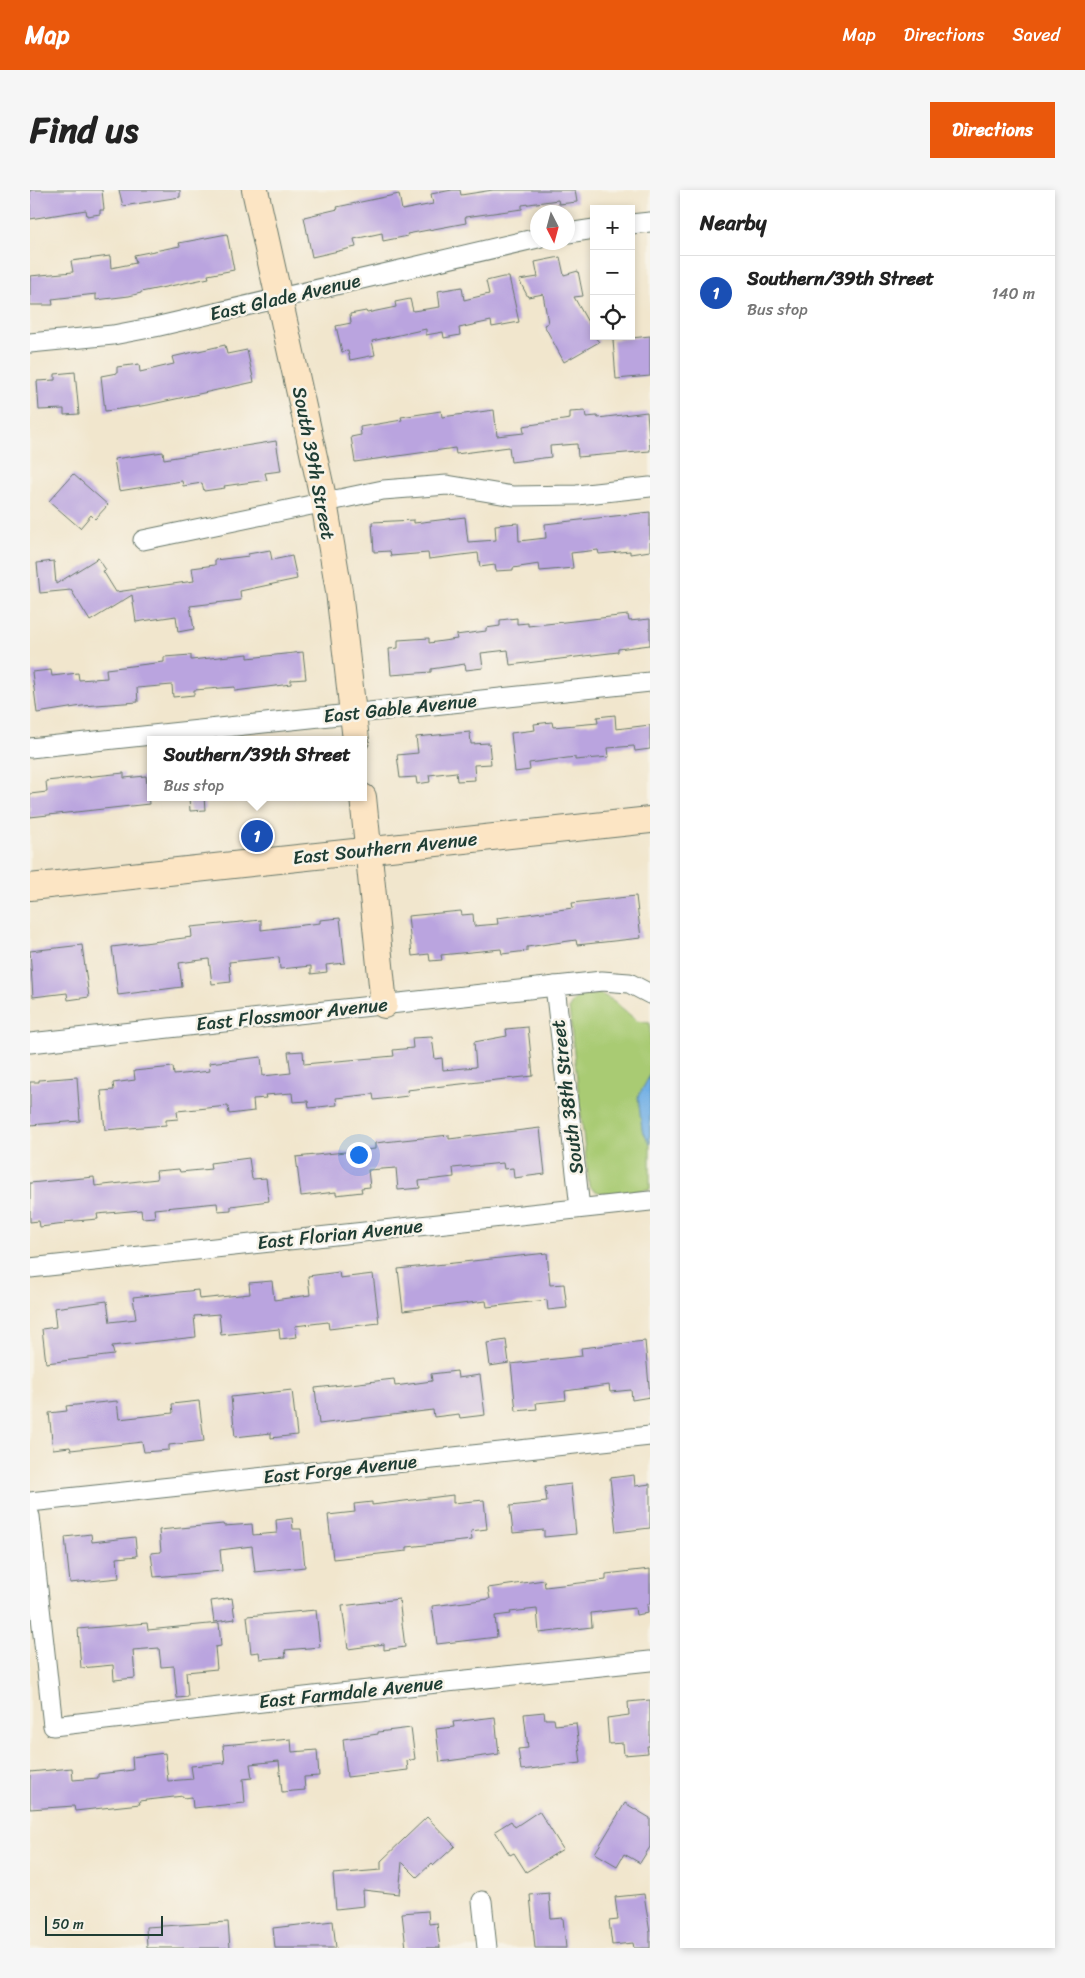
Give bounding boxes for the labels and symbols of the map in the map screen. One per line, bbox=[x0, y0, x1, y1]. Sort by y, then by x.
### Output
north arrow bbox=[530, 205, 575, 250]
street label: East Glade Avenue bbox=[206, 264, 364, 330]
street label: South 39th Street bbox=[283, 384, 345, 542]
street label: East Gable Avenue bbox=[322, 684, 478, 732]
pin: 1 bbox=[241, 817, 273, 855]
street label: East Southern Avenue bbox=[291, 822, 479, 874]
street label: East Flossmoor Avenue bbox=[194, 987, 390, 1040]
street label: South 38th Street bbox=[541, 1018, 593, 1176]
your location bbox=[346, 1142, 372, 1168]
street label: East Florian Avenue bbox=[255, 1209, 425, 1259]
street label: East Forge Avenue bbox=[262, 1445, 418, 1493]
street label: East Farmdale Avenue bbox=[257, 1666, 445, 1718]
scale bar bbox=[45, 1913, 162, 1936]

